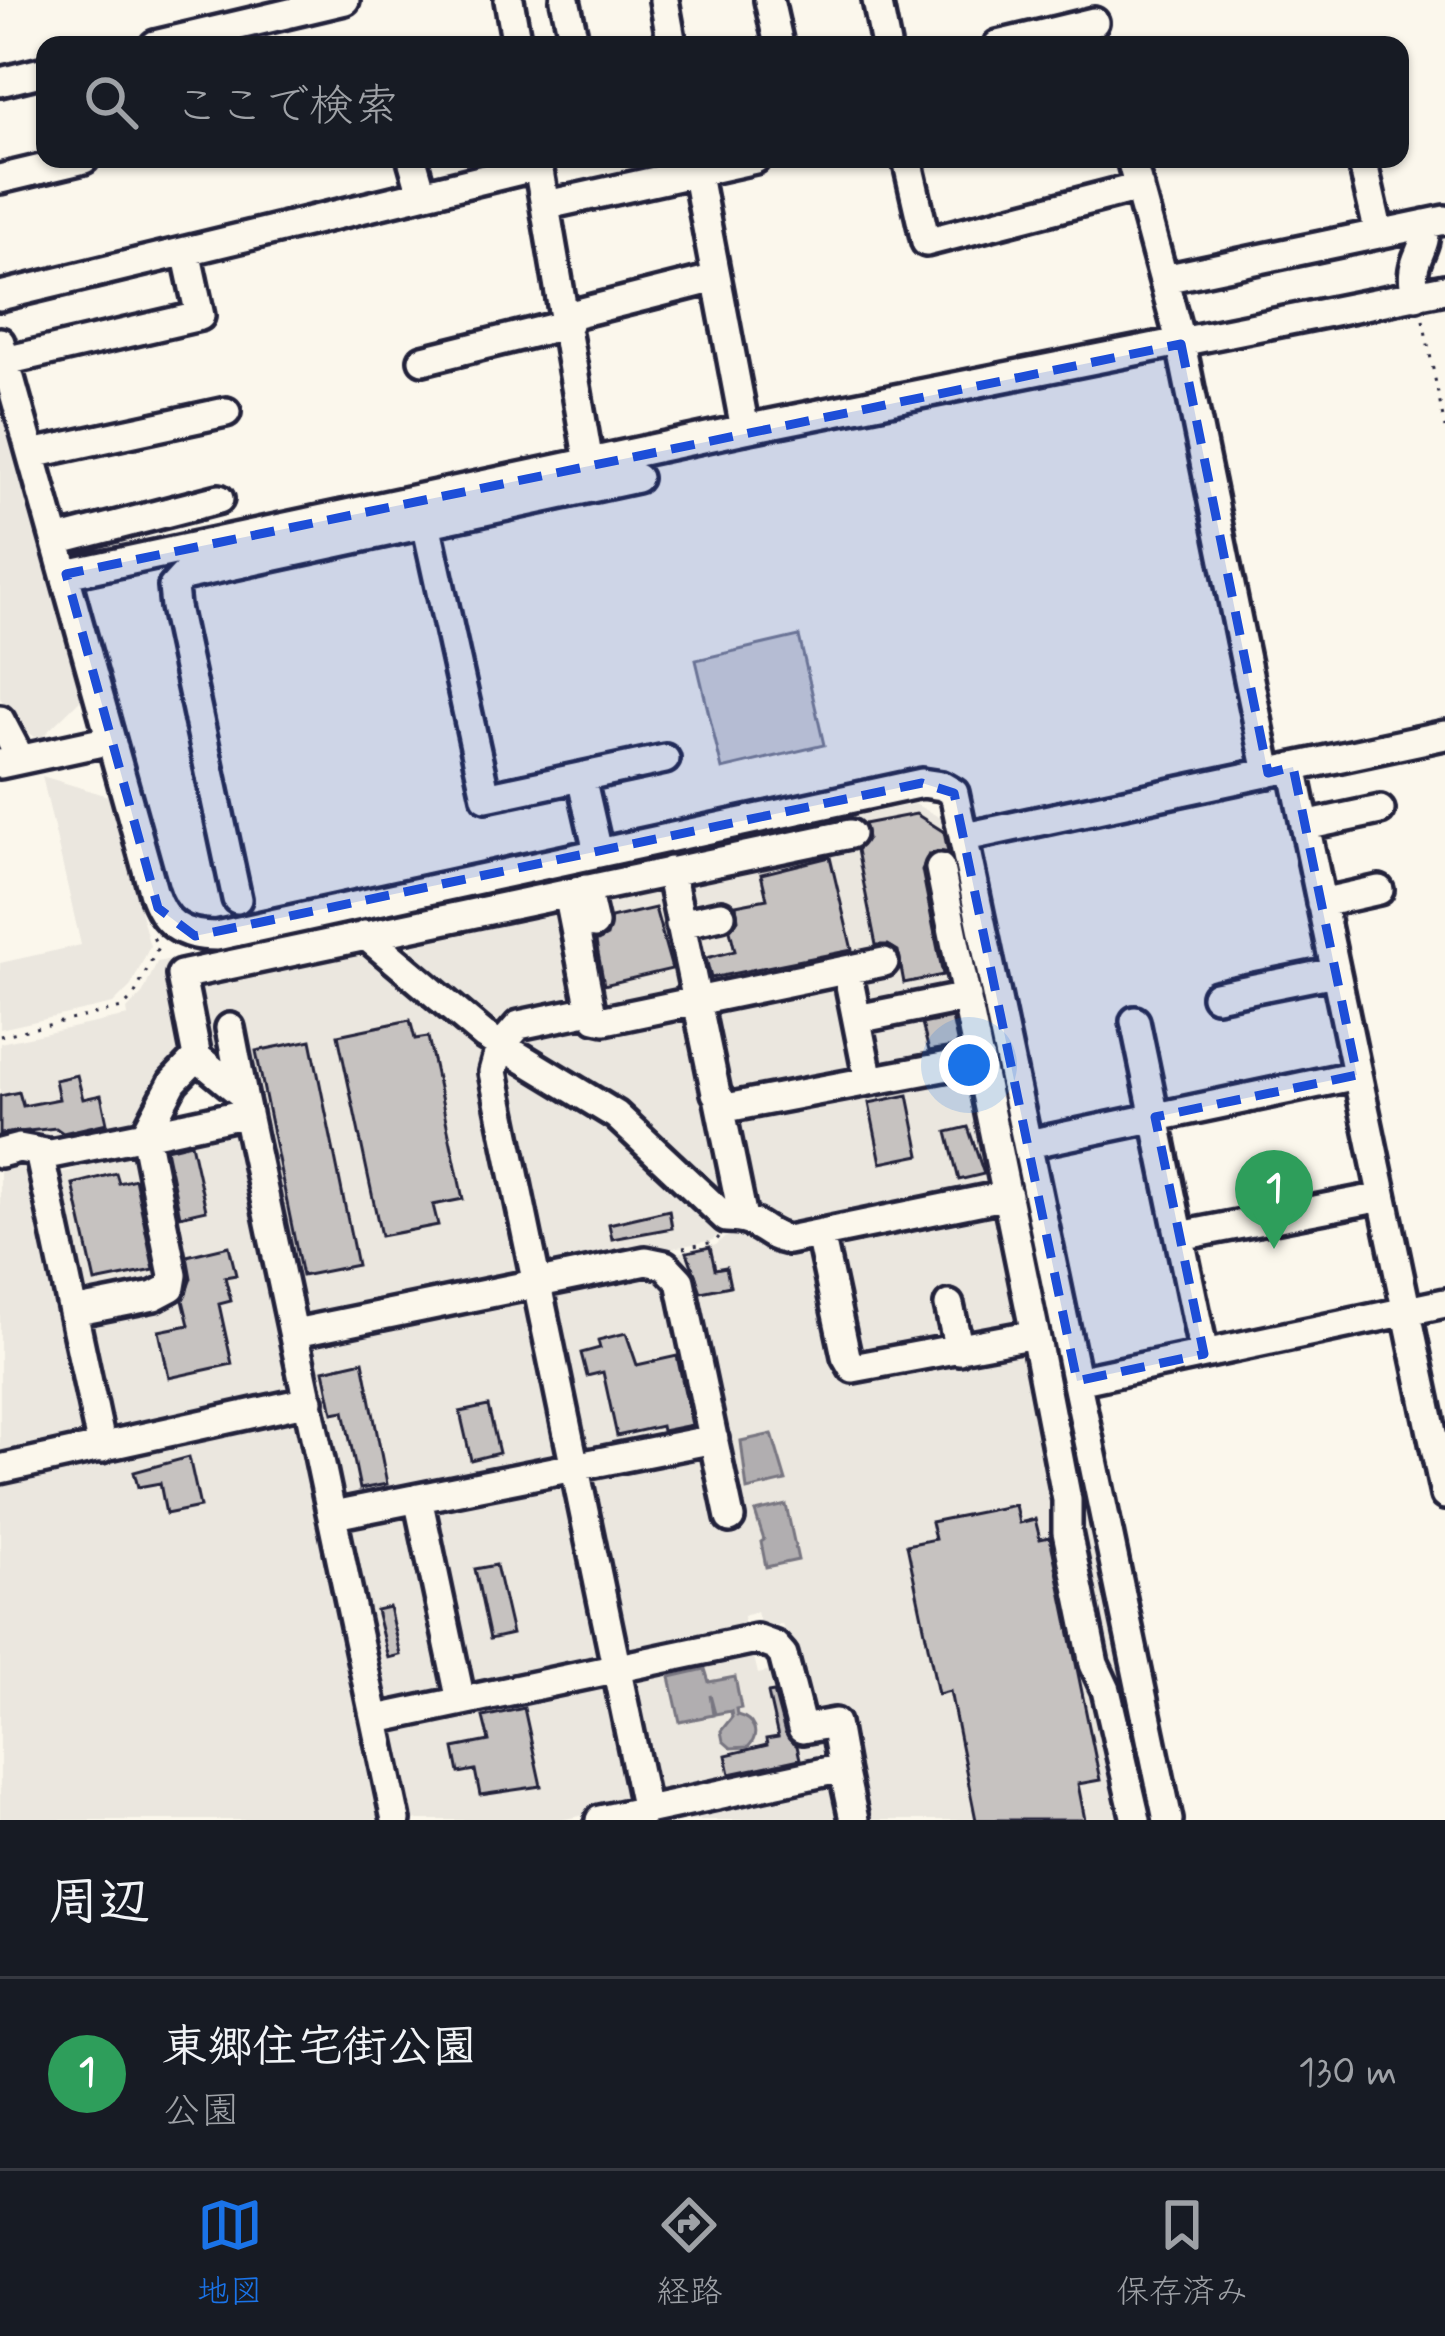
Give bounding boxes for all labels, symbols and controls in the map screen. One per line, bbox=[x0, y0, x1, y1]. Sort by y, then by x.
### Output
search box bbox=[36, 36, 1409, 168]
icon: search bbox=[78, 69, 144, 135]
text: ここで検索 bbox=[174, 78, 399, 137]
your location bbox=[939, 1035, 999, 1095]
pin: 1 bbox=[1235, 1150, 1313, 1249]
text: 周辺 bbox=[48, 1871, 150, 1937]
text: 東郷住宅街公園 bbox=[162, 2019, 477, 2078]
text: 1 bbox=[78, 2048, 96, 2099]
text: 130 m bbox=[1298, 2048, 1397, 2099]
text: 公園 bbox=[162, 2087, 240, 2138]
tab: 地図 bbox=[197, 2192, 263, 2315]
tab: 経路 bbox=[656, 2192, 722, 2315]
tab: 保存済み bbox=[1116, 2192, 1248, 2315]

